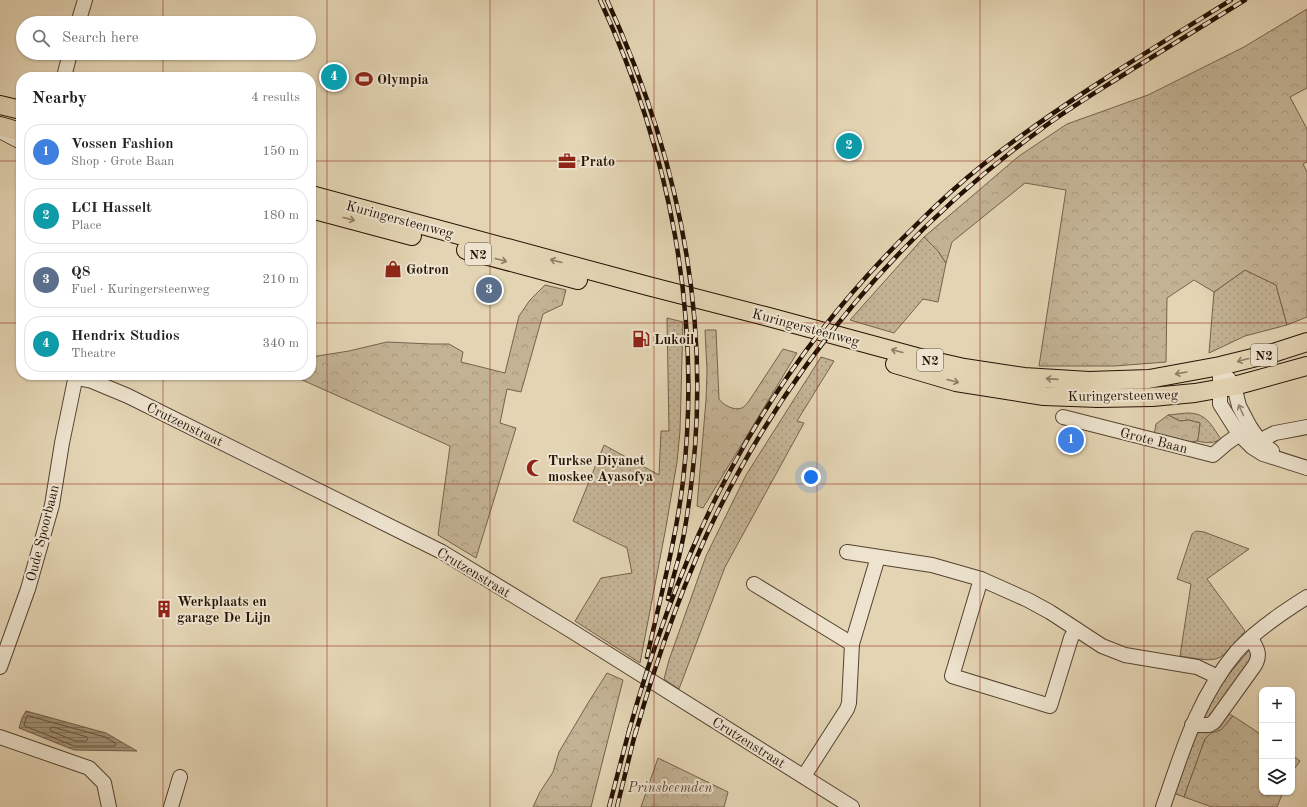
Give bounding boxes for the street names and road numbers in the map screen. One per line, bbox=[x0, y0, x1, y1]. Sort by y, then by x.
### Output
street label: Kuringersteenweg bbox=[345, 199, 455, 241]
road number: N2 bbox=[465, 243, 491, 265]
street label: Kuringersteenweg bbox=[751, 307, 861, 349]
road number: N2 bbox=[1251, 344, 1277, 366]
road number: N2 bbox=[917, 349, 943, 371]
street label: Kuringersteenweg bbox=[1068, 388, 1179, 404]
street label: Crutzenstraat bbox=[144, 400, 225, 449]
street label: Grote Baan bbox=[1119, 426, 1189, 456]
street label: Oude Spoorbaan bbox=[24, 483, 62, 583]
street label: Crutzenstraat bbox=[434, 545, 513, 600]
street label: Crutzenstraat bbox=[710, 715, 787, 771]

